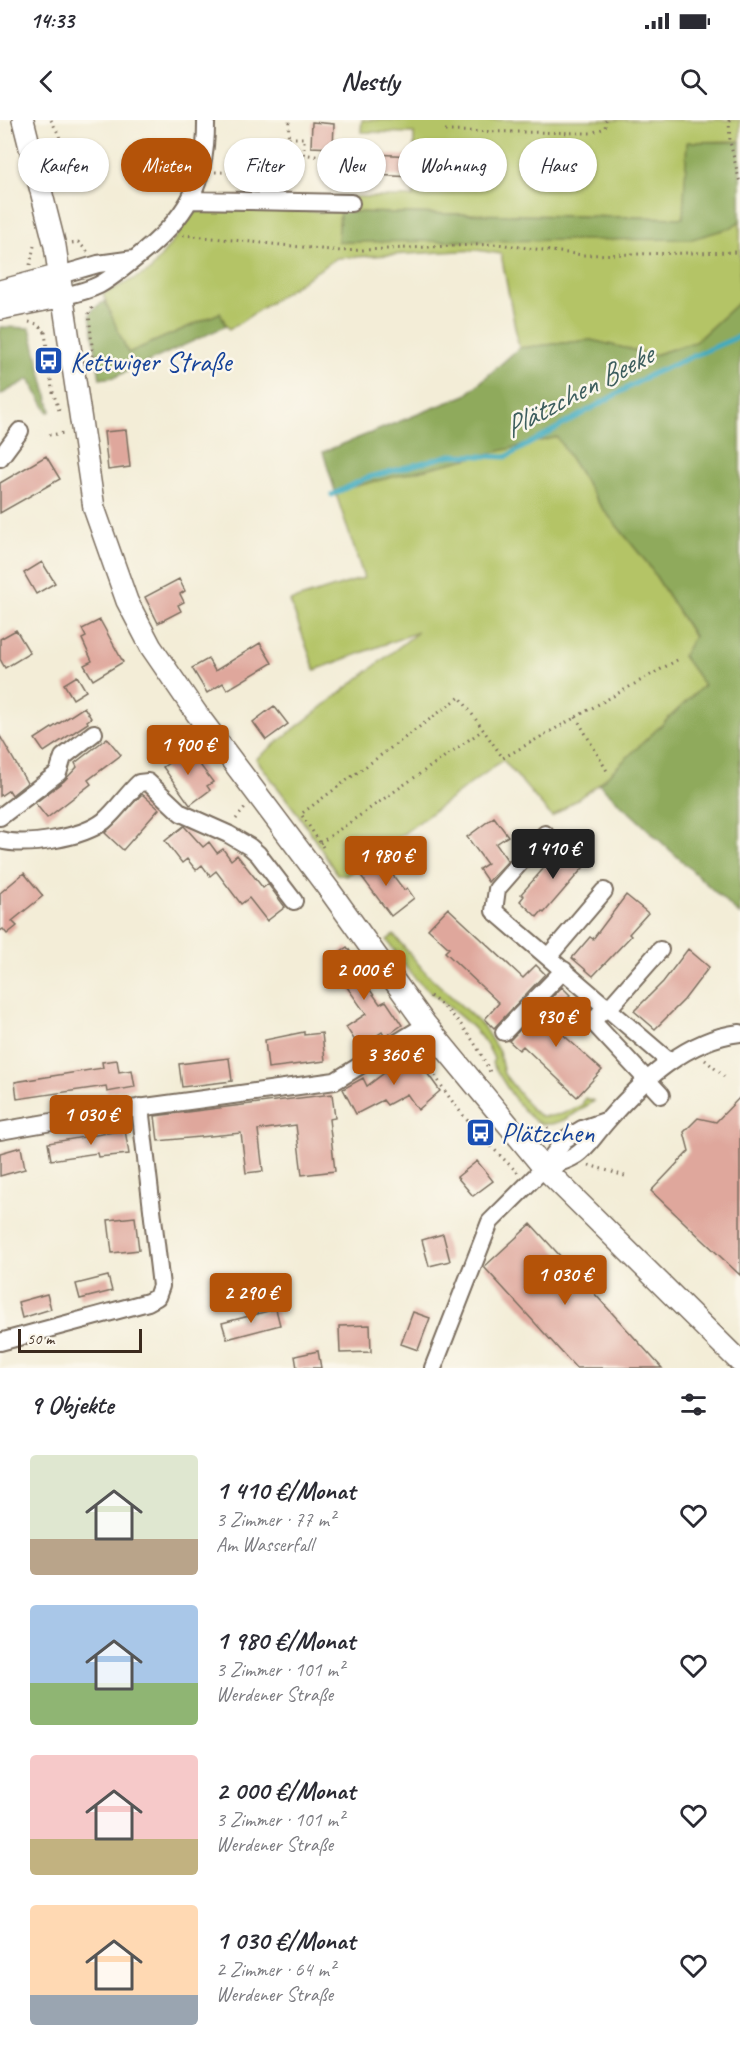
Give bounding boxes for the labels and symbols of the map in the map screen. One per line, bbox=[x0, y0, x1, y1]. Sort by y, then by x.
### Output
water label: Plätzchen Beeke bbox=[497, 334, 663, 446]
place label: Kettwiger Straße bbox=[70, 344, 233, 379]
bus stop icon: Kettwiger Straße bbox=[33, 345, 65, 377]
pin: 1 900 € bbox=[133, 725, 243, 776]
pin: 1 410 € bbox=[498, 829, 608, 880]
pin: 1 980 € bbox=[331, 836, 441, 887]
pin: 2 000 € bbox=[309, 950, 419, 1001]
pin: 930 € bbox=[514, 997, 598, 1048]
pin: 3 360 € bbox=[339, 1035, 449, 1086]
pin: 1 030 € bbox=[36, 1095, 146, 1146]
place label: Plätzchen bbox=[501, 1115, 595, 1150]
bus stop icon: Plätzchen bbox=[464, 1116, 496, 1148]
pin: 1 030 € bbox=[510, 1255, 620, 1306]
pin: 2 290 € bbox=[196, 1273, 306, 1324]
scale bar bbox=[18, 1326, 142, 1354]

